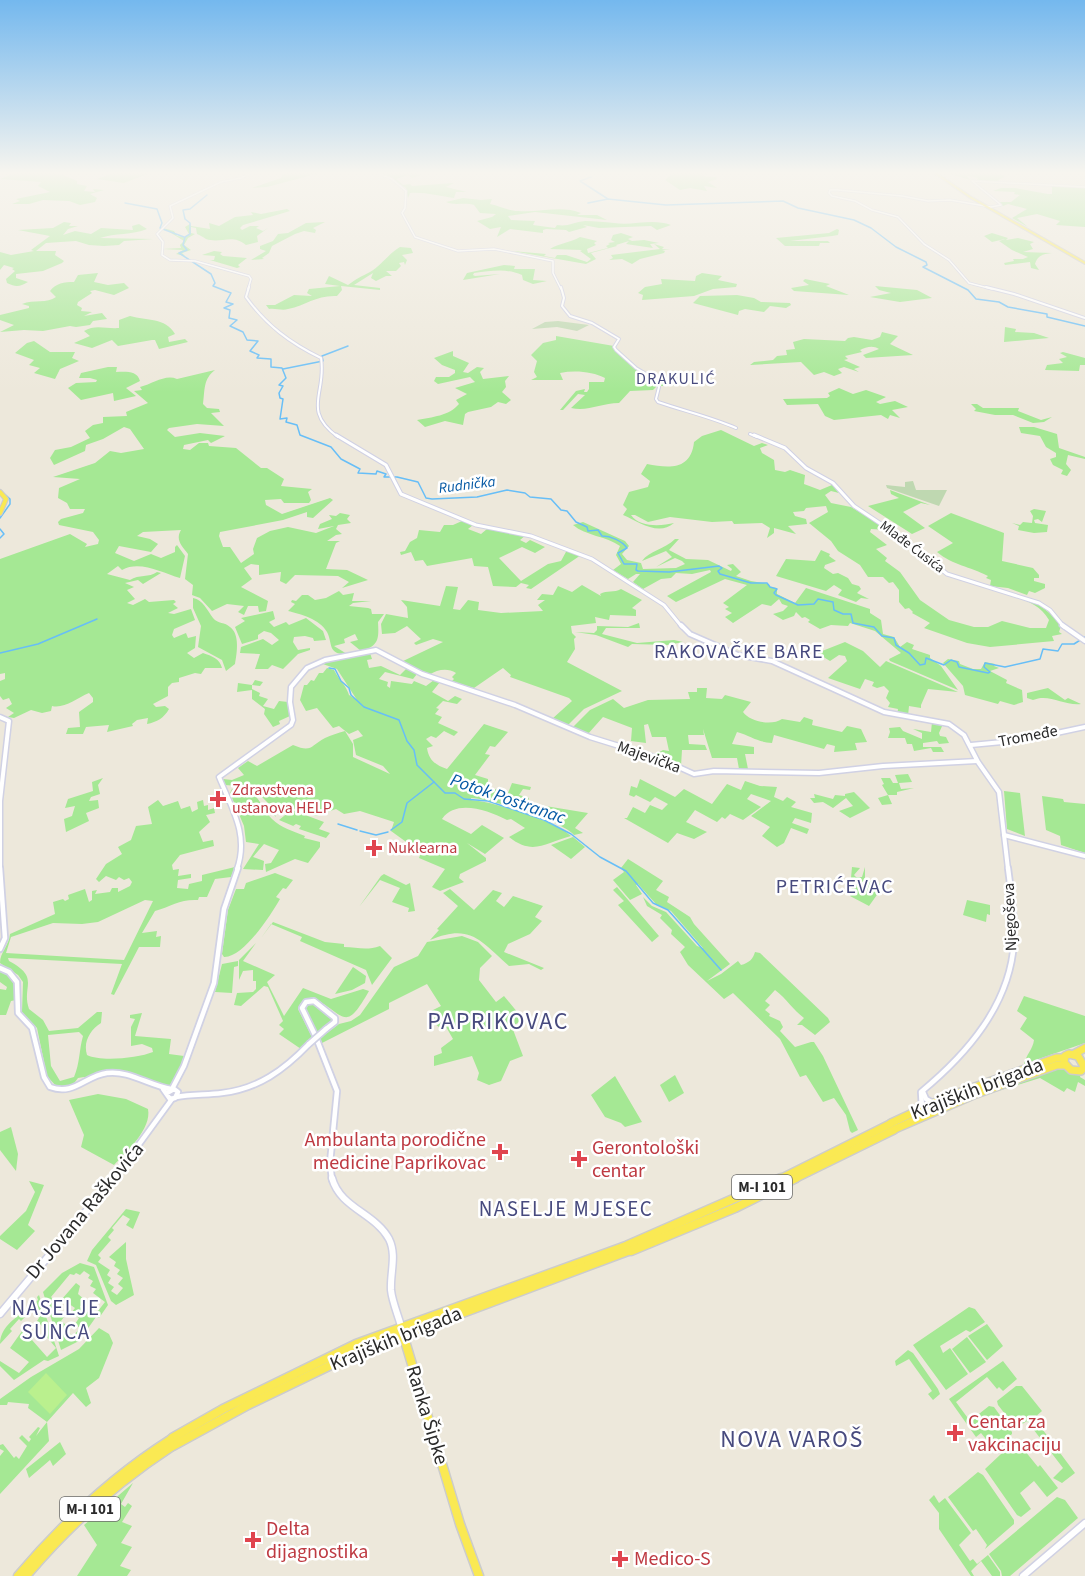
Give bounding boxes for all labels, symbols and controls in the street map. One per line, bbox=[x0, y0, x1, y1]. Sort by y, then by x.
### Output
district label: DRAKULIĆ bbox=[636, 368, 716, 390]
water label: Rudnička bbox=[437, 471, 497, 499]
street label: Mlađe Ćusića bbox=[875, 516, 949, 578]
district label: RAKOVAČKE BARE bbox=[654, 638, 824, 666]
street label: Tromeđe bbox=[996, 719, 1060, 753]
street label: Majevička bbox=[614, 735, 684, 779]
water label: Potok Postranac bbox=[447, 768, 569, 830]
place label: Zdravstvena ustanova HELP bbox=[232, 779, 332, 819]
marker: Zdravstvena ustanova HELP bbox=[209, 790, 227, 808]
place label: Nuklearna bbox=[388, 837, 457, 859]
marker: Nuklearna bbox=[365, 839, 383, 857]
district label: PETRIĆEVAC bbox=[776, 873, 894, 901]
street label: Njegoševa bbox=[998, 882, 1022, 952]
district label: PAPRIKOVAC bbox=[427, 1004, 569, 1039]
street label: Krajiških brigada bbox=[907, 1051, 1047, 1127]
place label: Ambulanta porodične medicine Paprikovac bbox=[305, 1126, 486, 1177]
place label: Gerontološki centar bbox=[592, 1134, 699, 1185]
street label: Dr Jovana Raškovića bbox=[19, 1137, 151, 1285]
marker: Ambulanta porodične medicine Paprikovac bbox=[491, 1143, 509, 1161]
marker: Gerontološki centar bbox=[570, 1150, 588, 1168]
road number: M-I 101 bbox=[732, 1175, 792, 1199]
district label: NASELJE MJESEC bbox=[479, 1194, 653, 1224]
district label: NASELJE SUNCA bbox=[11, 1293, 101, 1347]
street label: Krajiških brigada bbox=[326, 1300, 466, 1378]
street label: Ranka Šipke bbox=[399, 1362, 455, 1468]
place label: Centar za vakcinaciju bbox=[968, 1408, 1061, 1459]
district label: NOVA VAROŠ bbox=[720, 1422, 864, 1457]
marker: Centar za vakcinaciju bbox=[946, 1424, 964, 1442]
road number: M-I 101 bbox=[60, 1497, 120, 1521]
place label: Delta dijagnostika bbox=[266, 1515, 368, 1566]
marker: Delta dijagnostika bbox=[244, 1531, 262, 1549]
place label: Medico-S bbox=[634, 1545, 711, 1573]
marker: Medico-S bbox=[611, 1550, 629, 1568]

